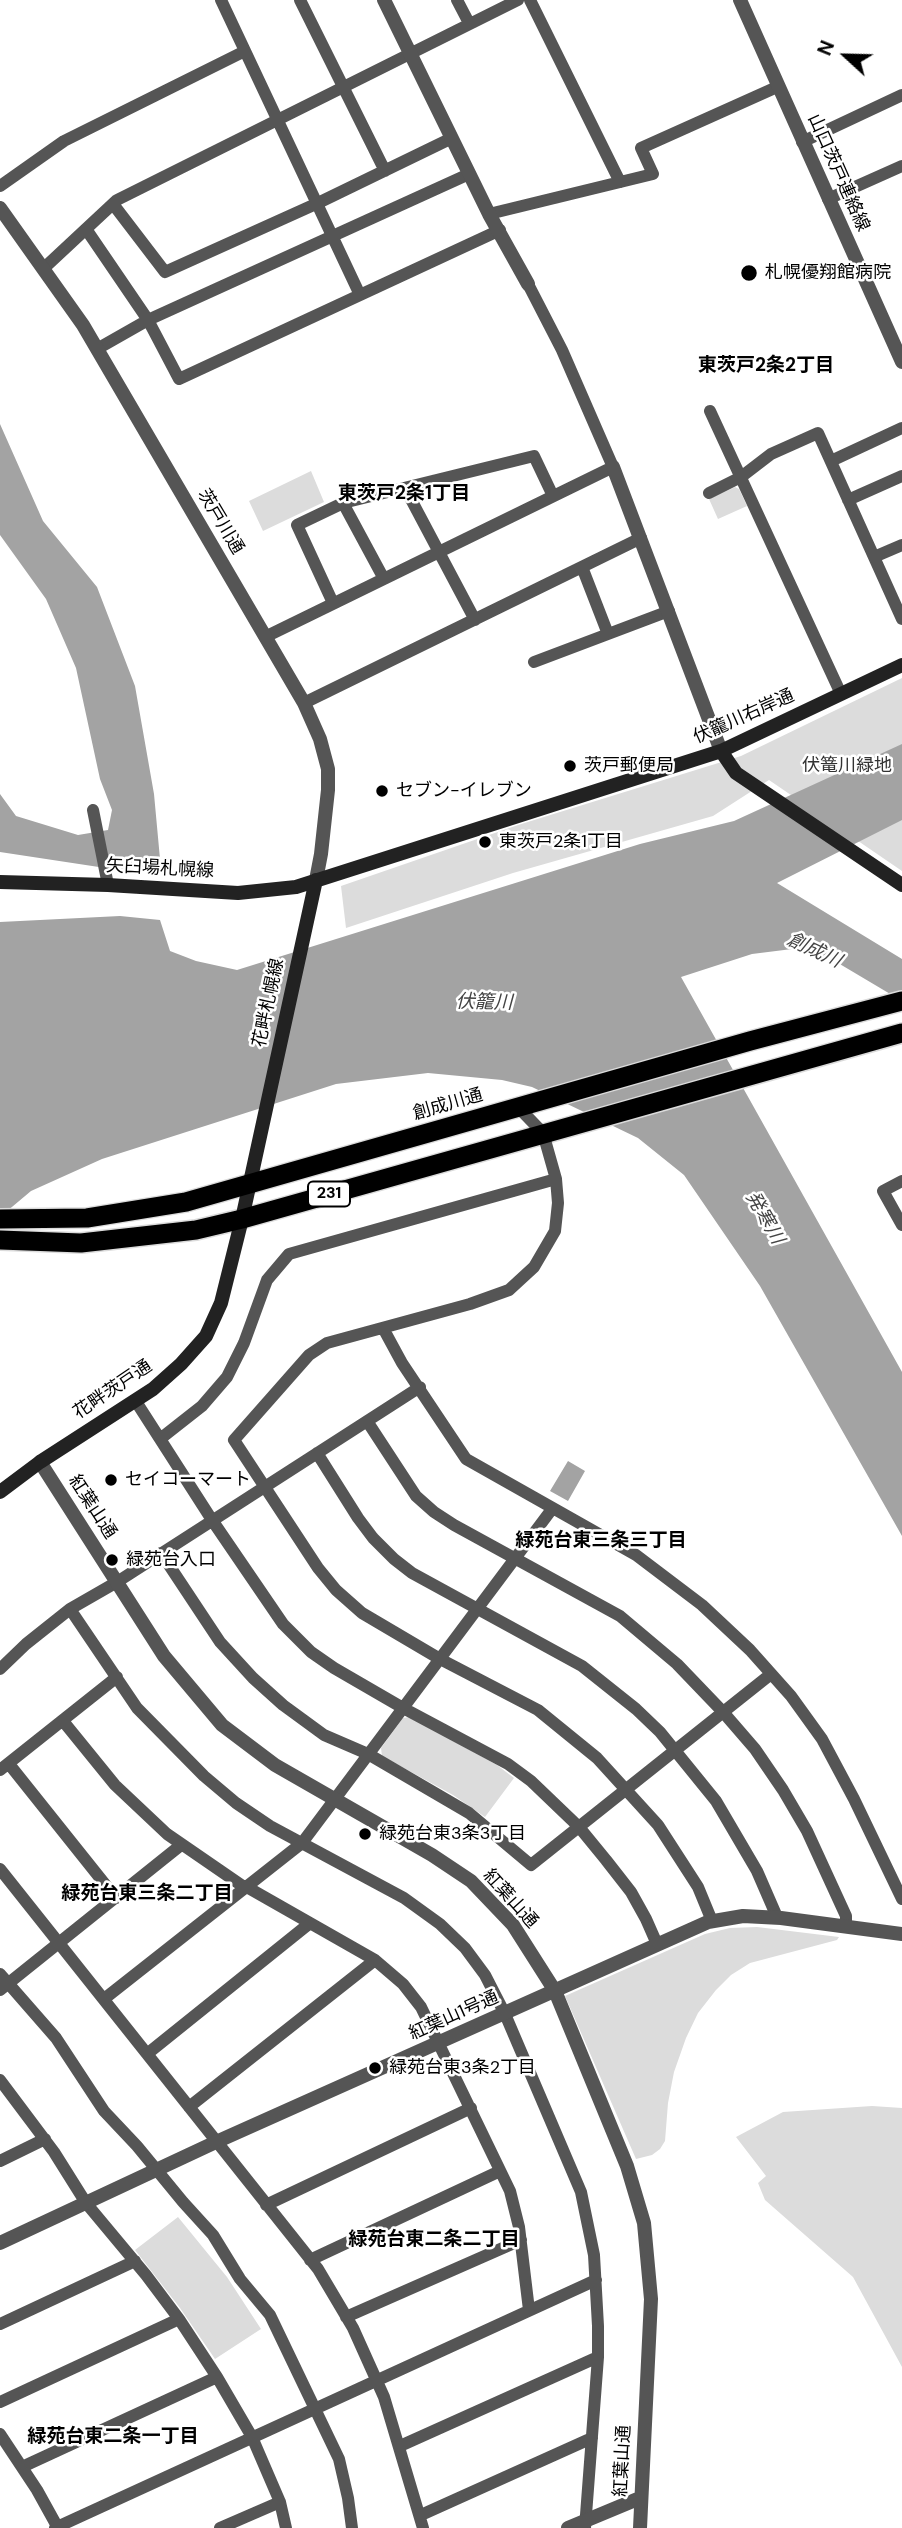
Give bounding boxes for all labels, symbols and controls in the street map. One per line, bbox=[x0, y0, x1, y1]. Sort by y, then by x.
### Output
north arrow bbox=[811, 21, 881, 91]
text: N bbox=[812, 37, 840, 59]
street label: 山口茨戸連絡線 bbox=[803, 111, 873, 235]
place label: 札幌優翔館病院 bbox=[765, 262, 891, 284]
marker: 札幌優翔館病院 bbox=[739, 263, 759, 283]
district label: 東茨戸2条2丁目 bbox=[698, 355, 834, 377]
district label: 東茨戸2条1丁目 bbox=[338, 483, 470, 505]
street label: 茨戸川通 bbox=[192, 486, 248, 558]
street label: 伏籠川右岸通 bbox=[690, 685, 798, 749]
place label: 茨戸郵便局 bbox=[584, 755, 674, 777]
park label: 伏篭川緑地 bbox=[802, 755, 892, 777]
marker: 茨戸郵便局 bbox=[562, 758, 578, 774]
place label: セブン-イレブン bbox=[396, 780, 532, 802]
marker: セブン-イレブン bbox=[374, 783, 390, 799]
place label: 東茨戸2条1丁目 bbox=[499, 831, 623, 853]
marker: 東茨戸2条1丁目 bbox=[477, 834, 493, 850]
street label: 矢臼場札幌線 bbox=[106, 855, 214, 883]
water label: 創成川 bbox=[783, 929, 845, 973]
street label: 花畔札幌線 bbox=[249, 957, 289, 1049]
water label: 伏籠川 bbox=[455, 991, 513, 1015]
street label: 創成川通 bbox=[410, 1085, 486, 1125]
road number: 231 bbox=[308, 1182, 350, 1206]
water label: 発寒川 bbox=[740, 1188, 788, 1248]
street label: 花畔茨戸通 bbox=[70, 1356, 156, 1424]
place label: セイコーマート bbox=[125, 1469, 251, 1491]
street label: 紅葉山通 bbox=[63, 1471, 121, 1543]
marker: セイコーマート bbox=[103, 1472, 119, 1488]
district label: 緑苑台東三条三丁目 bbox=[516, 1530, 686, 1552]
place label: 緑苑台入口 bbox=[126, 1549, 216, 1571]
marker: 緑苑台入口 bbox=[104, 1552, 120, 1568]
place label: 緑苑台東3条3丁目 bbox=[379, 1823, 526, 1845]
marker: 緑苑台東3条3丁目 bbox=[357, 1826, 373, 1842]
street label: 紅葉山通 bbox=[478, 1865, 542, 1933]
district label: 緑苑台東三条二丁目 bbox=[62, 1883, 232, 1905]
street label: 紅葉山1号通 bbox=[406, 1987, 502, 2045]
place label: 緑苑台東3条2丁目 bbox=[389, 2057, 536, 2079]
marker: 緑苑台東3条2丁目 bbox=[367, 2060, 383, 2076]
district label: 緑苑台東二条二丁目 bbox=[349, 2229, 519, 2251]
street label: 紅葉山通 bbox=[610, 2424, 636, 2498]
district label: 緑苑台東二条一丁目 bbox=[28, 2426, 198, 2448]

